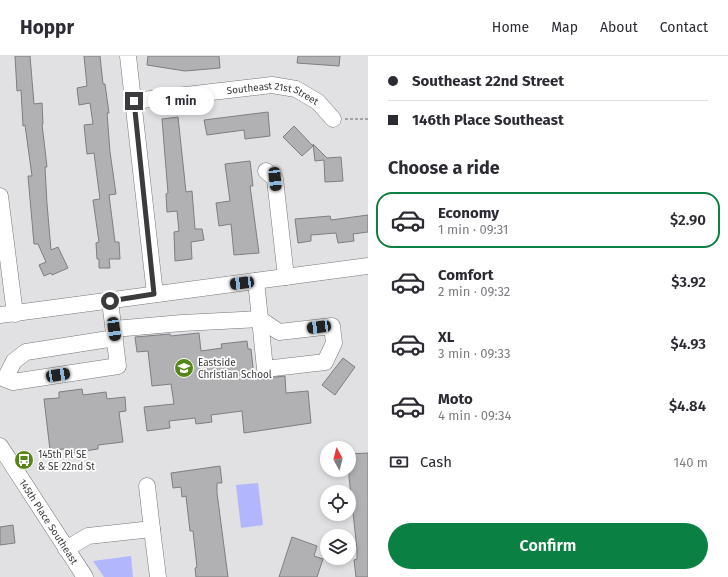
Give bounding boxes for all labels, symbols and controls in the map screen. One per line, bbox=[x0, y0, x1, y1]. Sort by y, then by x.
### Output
text: Hoppr bbox=[20, 16, 74, 39]
text: Home bbox=[492, 19, 529, 36]
text: Map bbox=[551, 19, 578, 36]
text: About bbox=[600, 19, 638, 36]
text: Contact bbox=[660, 19, 708, 36]
text: Southeast 22nd Street bbox=[412, 72, 564, 90]
street label: Southeast 21st Street bbox=[226, 80, 321, 108]
callout: 1 min bbox=[148, 87, 214, 115]
route end bbox=[125, 92, 143, 110]
text: 1 min bbox=[165, 93, 197, 108]
text: 146th Place Southeast bbox=[412, 111, 564, 129]
text: Choose a ride bbox=[388, 157, 500, 179]
car bbox=[268, 166, 282, 192]
icon: car bbox=[390, 202, 426, 238]
text: Economy bbox=[438, 204, 499, 222]
text: $2.90 bbox=[670, 211, 706, 229]
text: 1 min · 09:31 bbox=[438, 222, 509, 237]
icon: car bbox=[390, 264, 426, 300]
text: Comfort bbox=[438, 266, 494, 284]
text: $3.92 bbox=[671, 273, 706, 291]
car bbox=[229, 276, 255, 290]
text: 2 min · 09:32 bbox=[438, 284, 510, 299]
route start bbox=[101, 292, 119, 310]
car bbox=[106, 316, 122, 342]
car bbox=[306, 320, 332, 334]
icon: car bbox=[390, 326, 426, 362]
text: XL bbox=[438, 328, 454, 346]
text: $4.93 bbox=[671, 335, 706, 353]
text: 3 min · 09:33 bbox=[438, 346, 511, 361]
school or university icon: Eastside Christian School bbox=[173, 357, 195, 379]
place label: Eastside Christian School bbox=[198, 357, 272, 381]
car bbox=[45, 367, 71, 383]
icon: car bbox=[390, 388, 426, 424]
text: Moto bbox=[438, 390, 473, 408]
text: $4.84 bbox=[669, 397, 706, 415]
text: 4 min · 09:34 bbox=[438, 408, 511, 423]
north arrow bbox=[320, 441, 356, 477]
map controls bbox=[320, 441, 356, 565]
bus stop icon: 145th Pl SE & SE 22nd St bbox=[13, 449, 35, 471]
place label: 145th Pl SE & SE 22nd St bbox=[38, 449, 95, 473]
icon: cash bbox=[388, 451, 410, 473]
text: Cash bbox=[420, 453, 452, 471]
text: 140 m bbox=[674, 455, 708, 470]
street label: 145th Place Southeast bbox=[16, 477, 80, 567]
button: locate bbox=[320, 485, 356, 521]
button: Confirm bbox=[388, 523, 708, 569]
button: layers bbox=[320, 529, 356, 565]

